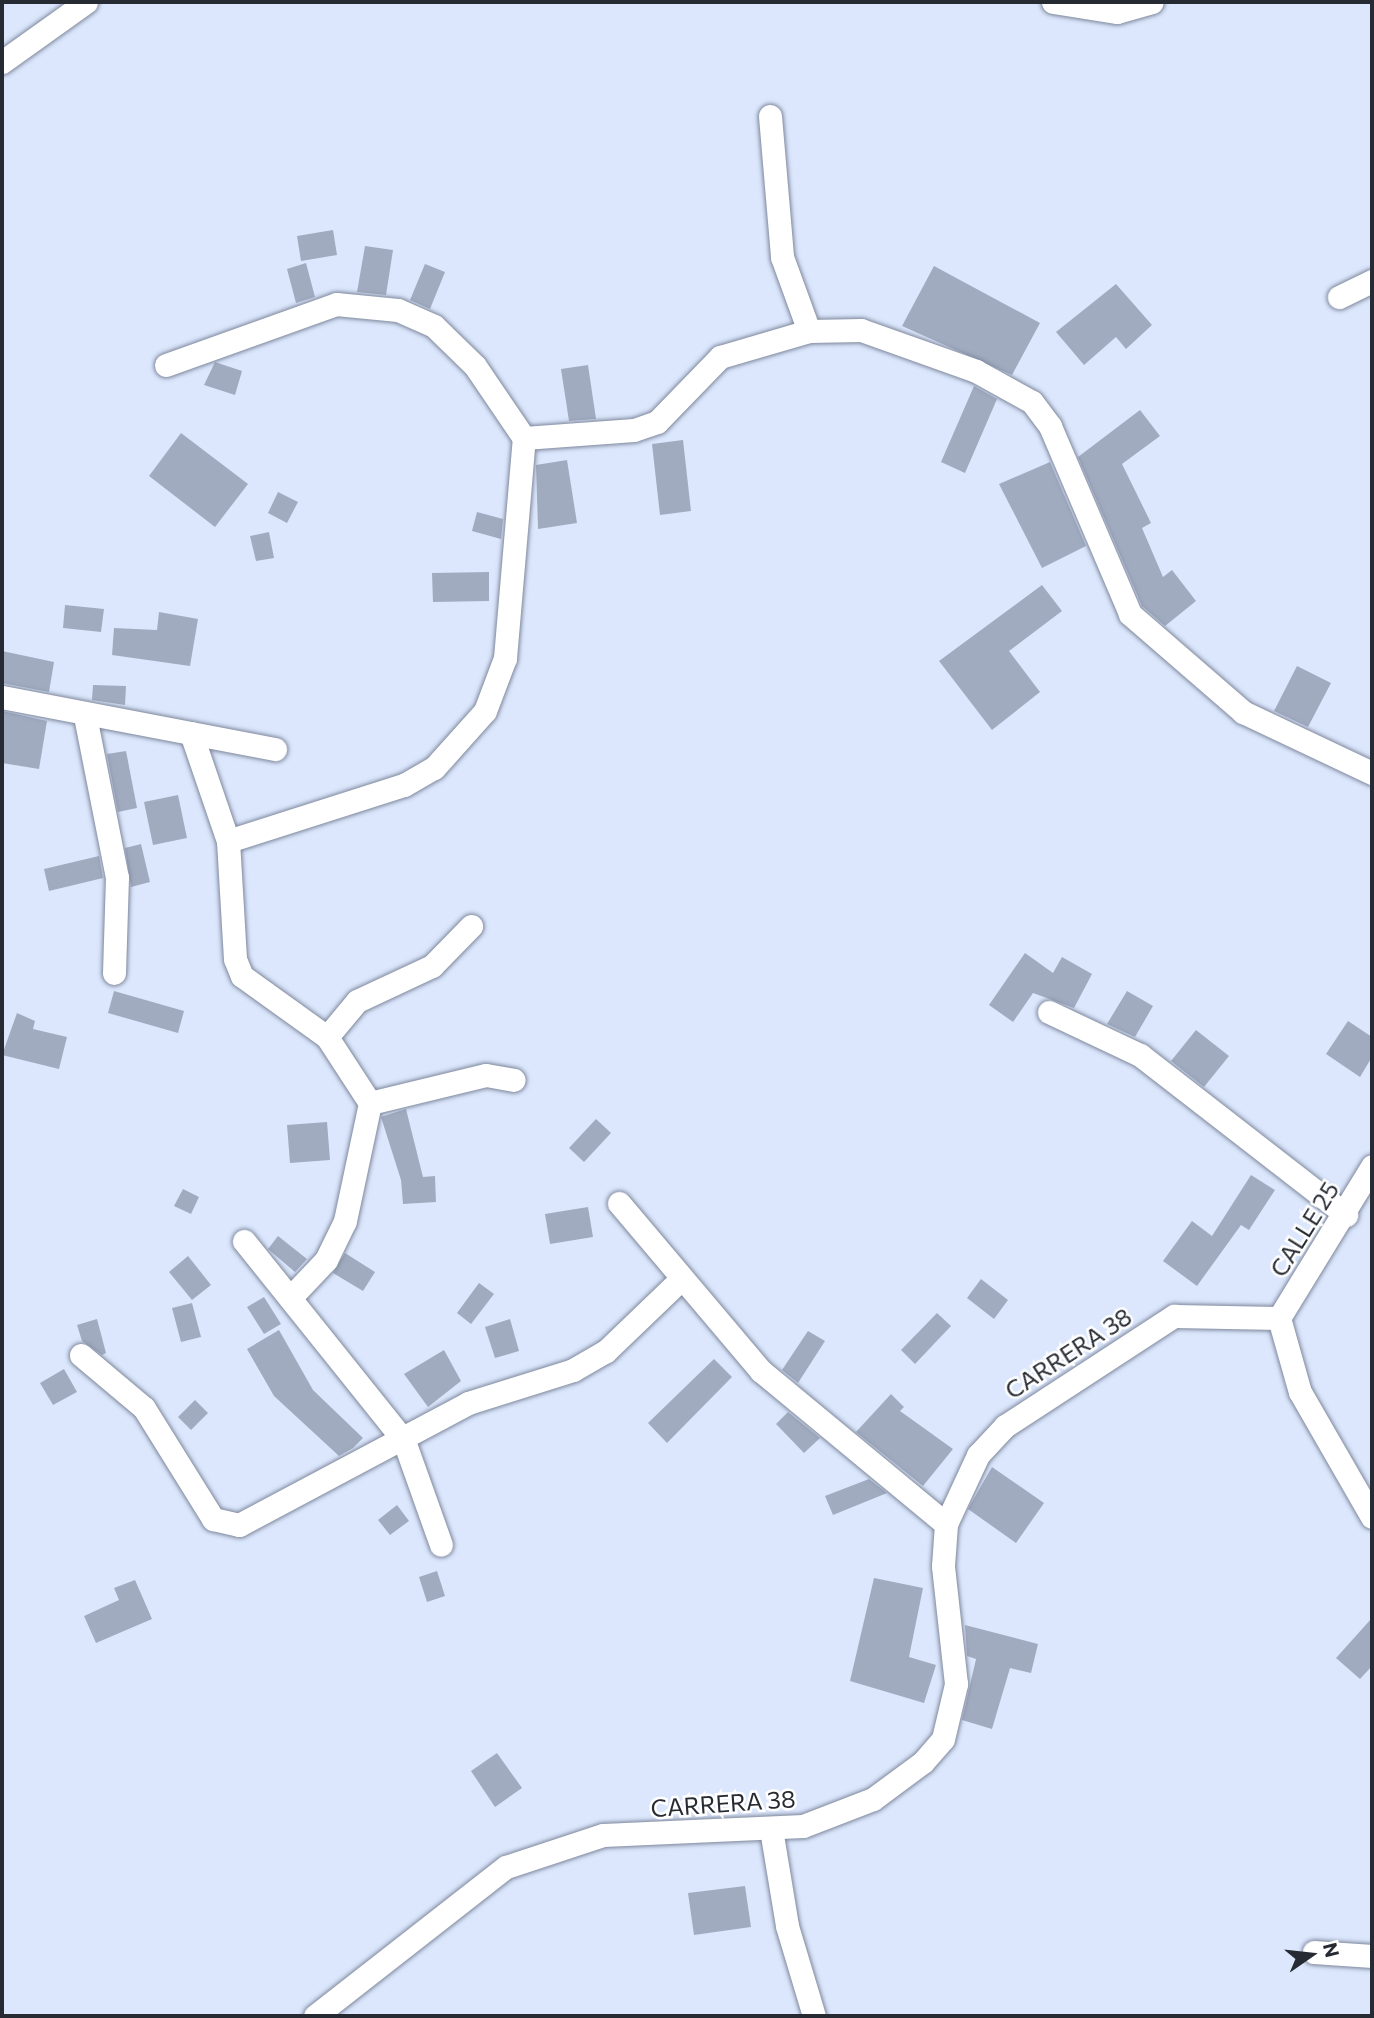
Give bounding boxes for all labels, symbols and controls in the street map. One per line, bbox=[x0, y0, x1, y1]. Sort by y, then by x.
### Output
street label: CALLE 25 bbox=[1264, 1176, 1344, 1282]
street label: CARRERA 38 bbox=[999, 1301, 1137, 1405]
street label: CARRERA 38 bbox=[650, 1784, 796, 1822]
north arrow bbox=[1276, 1920, 1346, 1990]
text: N bbox=[1319, 1940, 1345, 1959]

